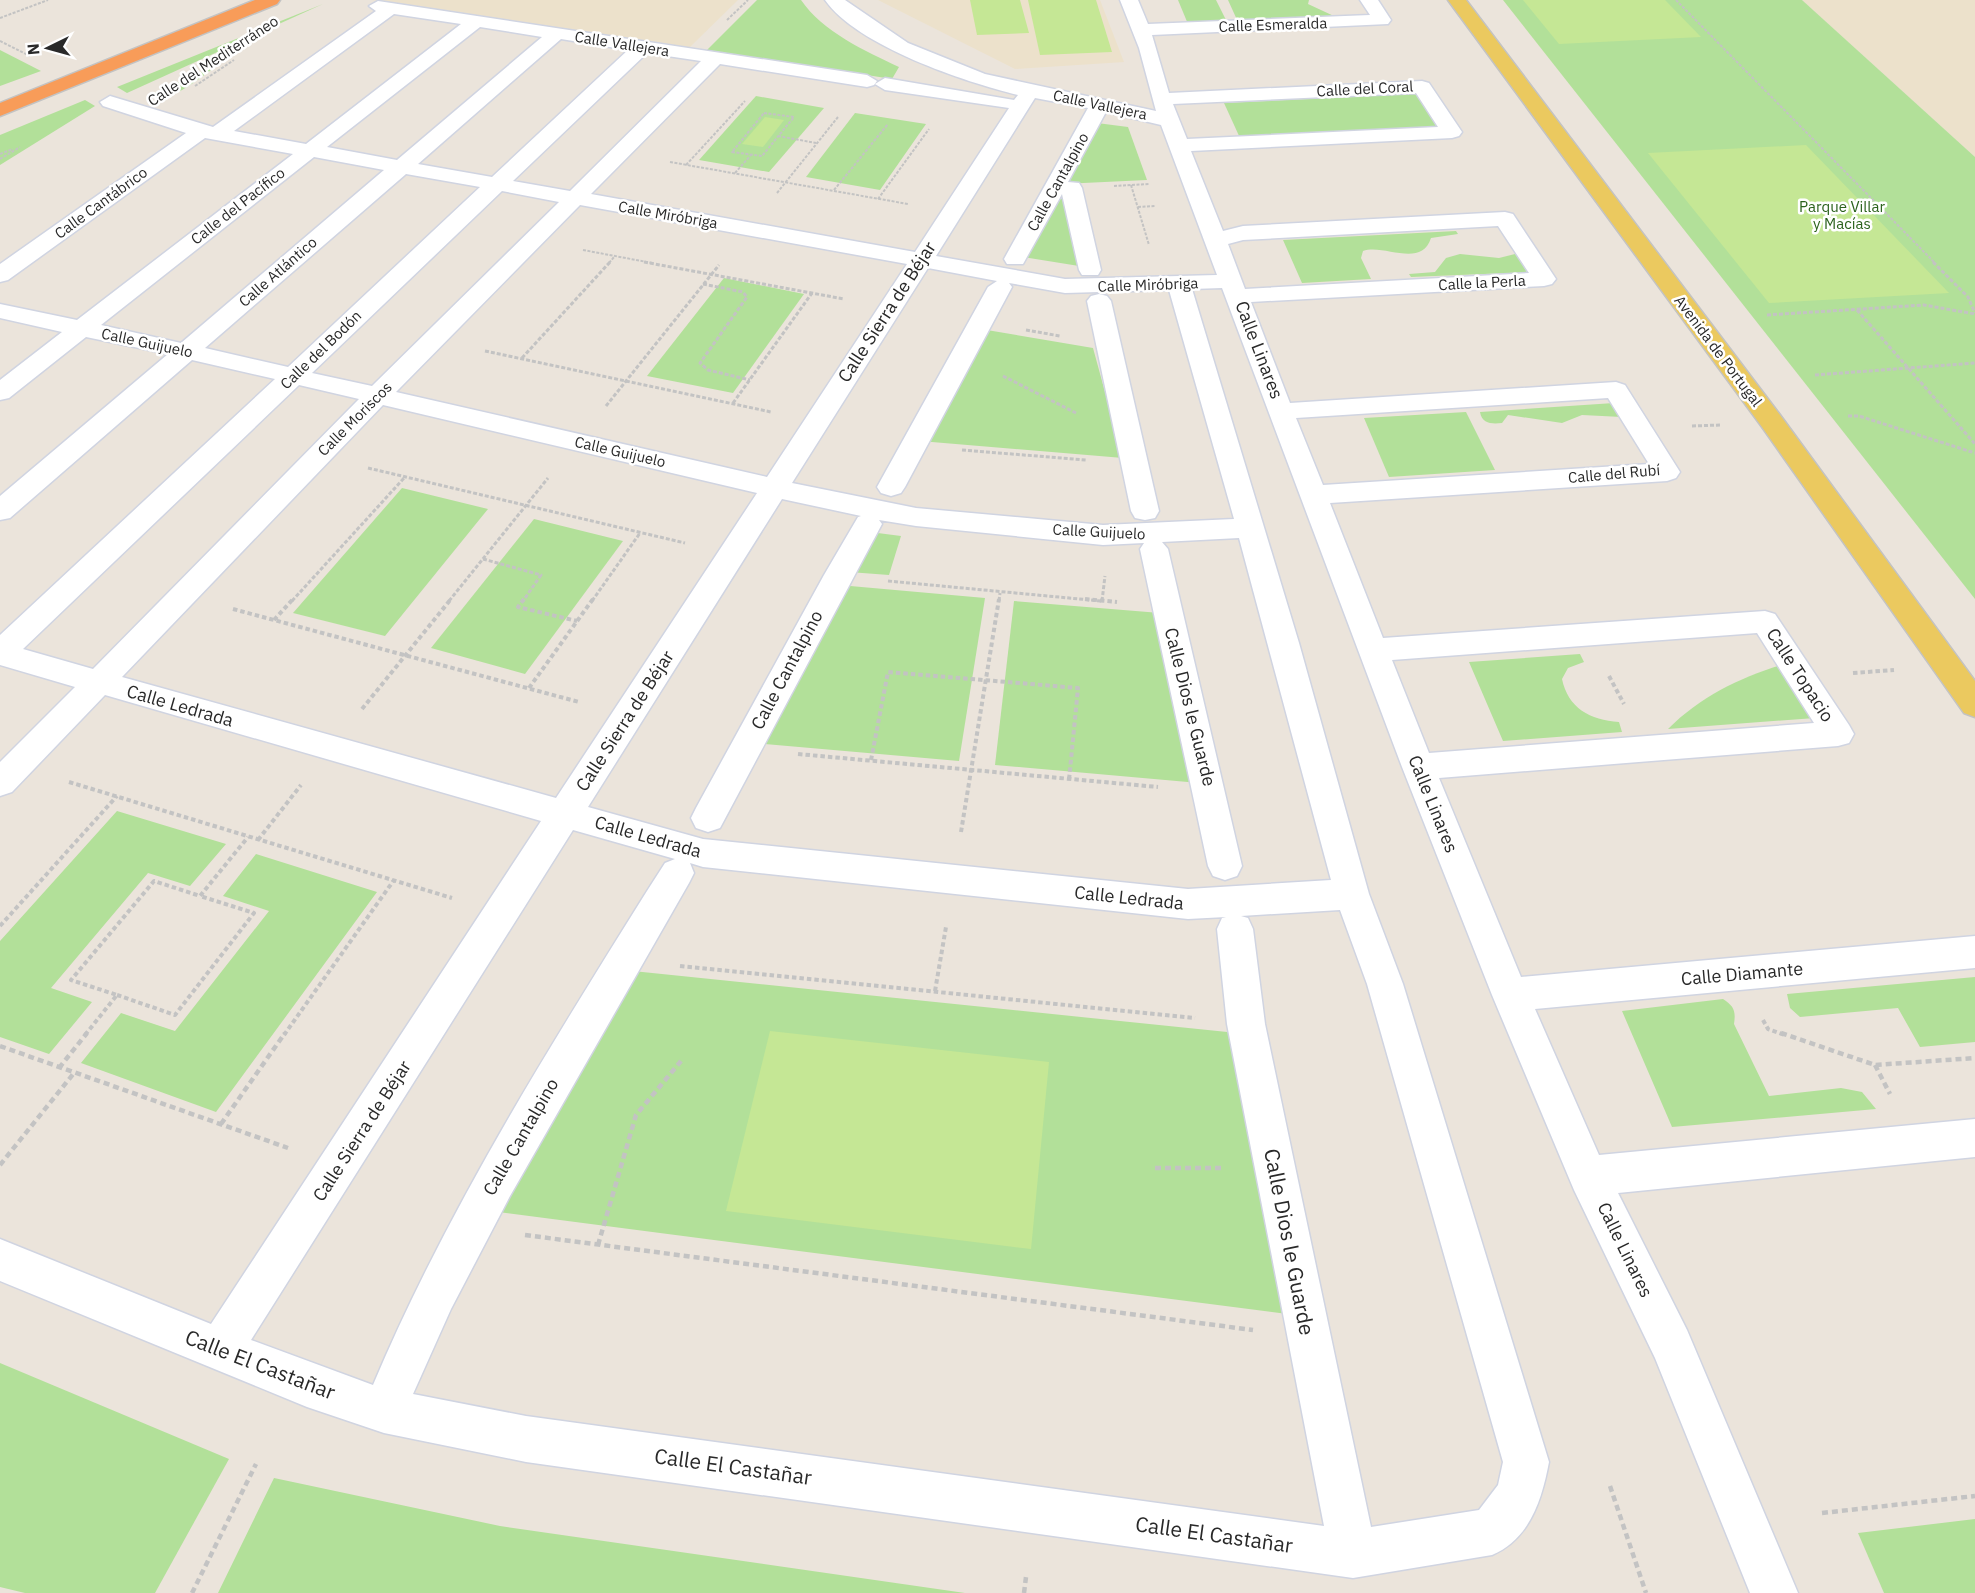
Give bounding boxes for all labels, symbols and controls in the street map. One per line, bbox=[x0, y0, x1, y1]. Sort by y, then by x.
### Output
street label: Calle del Mediterráneo bbox=[144, 11, 282, 110]
street label: Calle Esmeralda bbox=[1218, 13, 1328, 36]
north arrow bbox=[18, 18, 78, 78]
street label: Calle Vallejera bbox=[573, 27, 671, 60]
text: N bbox=[23, 43, 44, 56]
street label: Calle del Coral bbox=[1316, 76, 1414, 101]
street label: Calle Vallejera bbox=[1051, 85, 1149, 124]
street label: Calle Cantalpino bbox=[1023, 129, 1092, 234]
street label: Calle Cantábrico bbox=[51, 163, 151, 243]
street label: Calle del Pacífico bbox=[187, 163, 289, 248]
street label: Calle Miróbriga bbox=[617, 196, 719, 233]
park label: Parque Villar y Macías bbox=[1799, 197, 1885, 233]
street label: Calle Atlántico bbox=[235, 232, 321, 311]
street label: Calle Sierra de Béjar bbox=[832, 237, 941, 387]
street label: Calle la Perla bbox=[1438, 271, 1526, 294]
street label: Calle Miróbriga bbox=[1097, 273, 1199, 296]
street label: Avenida de Portugal bbox=[1670, 291, 1766, 410]
street label: Calle Linares bbox=[1230, 298, 1289, 402]
street label: Calle del Bodón bbox=[276, 306, 365, 393]
street label: Calle Guijuelo bbox=[100, 324, 195, 361]
street label: Calle Moriscos bbox=[313, 377, 396, 460]
street label: Calle Guijuelo bbox=[573, 432, 667, 471]
street label: Calle del Rubí bbox=[1567, 460, 1661, 487]
street label: Calle Guijuelo bbox=[1052, 520, 1146, 543]
street label: Calle Cantalpino bbox=[745, 606, 828, 733]
street label: Calle Topacio bbox=[1761, 623, 1839, 726]
street label: Calle Dios le Guarde bbox=[1160, 625, 1221, 789]
street label: Calle Sierra de Béjar bbox=[570, 646, 679, 796]
street label: Calle Ledrada bbox=[124, 679, 237, 732]
street label: Calle Linares bbox=[1403, 752, 1463, 856]
street label: Calle Ledrada bbox=[592, 810, 705, 863]
street label: Calle Ledrada bbox=[1073, 880, 1185, 915]
street label: Calle Diamante bbox=[1680, 957, 1804, 990]
street label: Calle Sierra de Béjar bbox=[307, 1056, 416, 1206]
street label: Calle Cantalpino bbox=[478, 1074, 563, 1200]
street label: Calle Dios le Guarde bbox=[1258, 1146, 1322, 1338]
street label: Calle Linares bbox=[1593, 1198, 1658, 1301]
street label: Calle El Castañar bbox=[181, 1323, 340, 1406]
street label: Calle El Castañar bbox=[653, 1441, 814, 1491]
street label: Calle El Castañar bbox=[1134, 1509, 1295, 1559]

